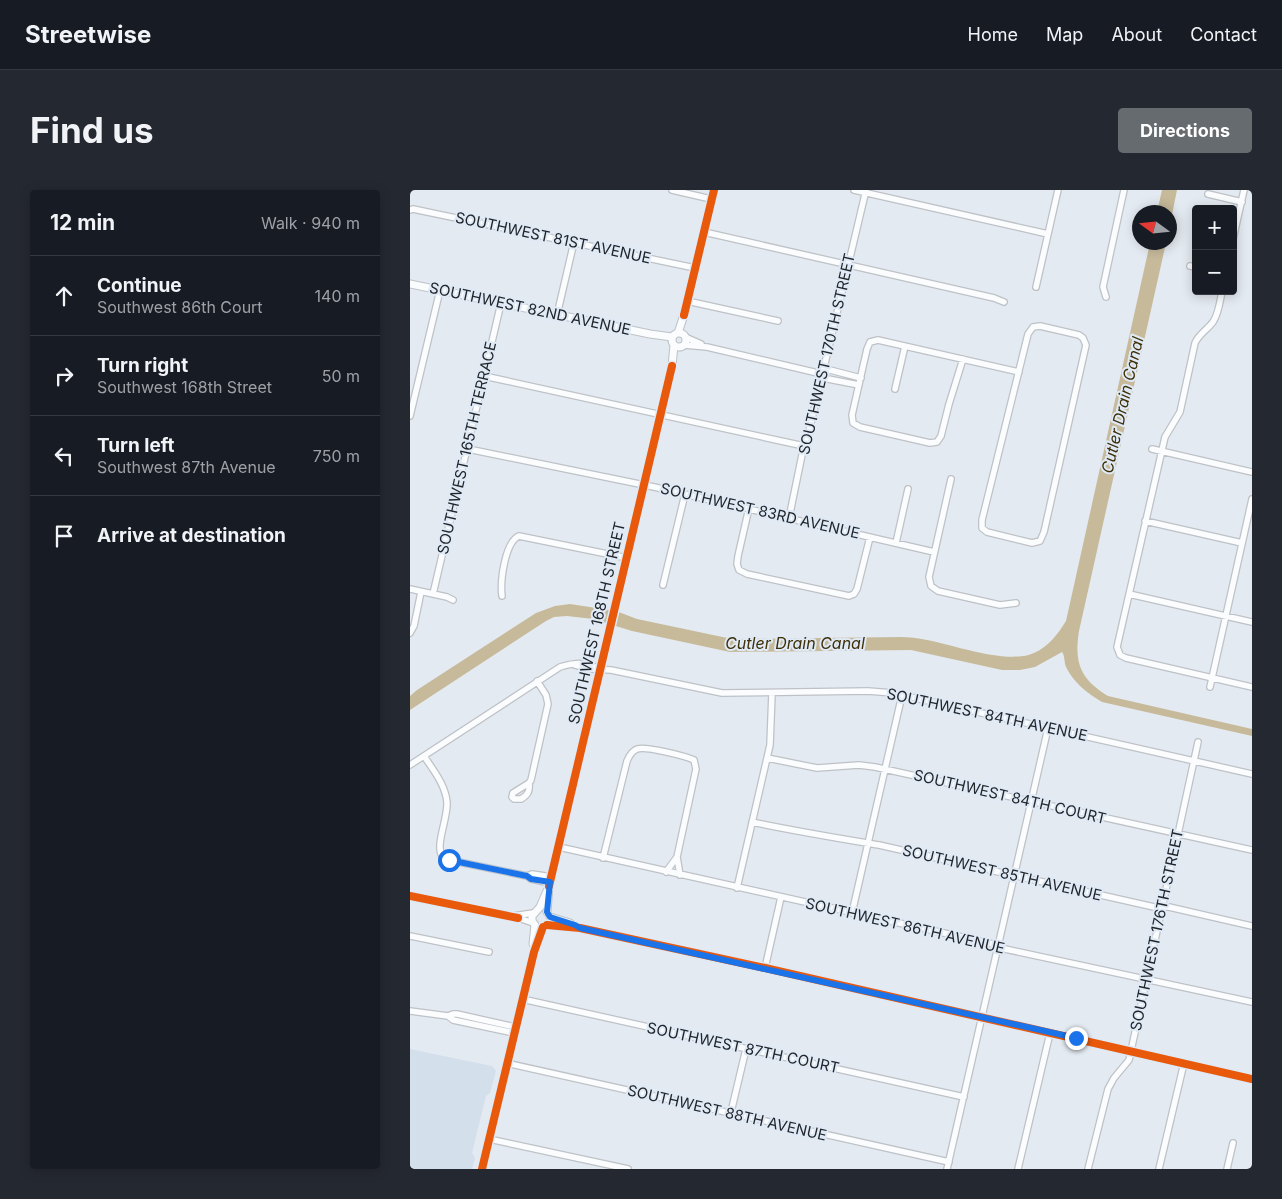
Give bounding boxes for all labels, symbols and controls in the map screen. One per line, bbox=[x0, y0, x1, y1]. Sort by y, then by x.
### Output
text: Streetwise bbox=[25, 20, 151, 49]
text: Home bbox=[968, 24, 1018, 45]
text: Map bbox=[1046, 24, 1083, 45]
text: About bbox=[1111, 24, 1162, 45]
text: Contact bbox=[1190, 24, 1257, 45]
button: Directions bbox=[1118, 108, 1252, 153]
text: Find us bbox=[30, 109, 154, 151]
north arrow bbox=[1132, 205, 1177, 250]
map controls bbox=[1192, 205, 1237, 295]
button: + bbox=[1192, 205, 1237, 250]
street label: SOUTHWEST 81ST AVENUE bbox=[454, 207, 653, 268]
text: 12 min bbox=[50, 210, 115, 235]
text: Walk · 940 m bbox=[261, 213, 360, 233]
button: − bbox=[1192, 250, 1237, 295]
street label: SOUTHWEST 170TH STREET bbox=[794, 251, 859, 456]
text: Continue bbox=[97, 274, 182, 297]
street label: SOUTHWEST 82ND AVENUE bbox=[428, 278, 633, 339]
icon: ahead bbox=[50, 282, 78, 310]
text: 140 m bbox=[315, 286, 360, 306]
text: Southwest 86th Court bbox=[97, 297, 263, 317]
water label: Cutler Drain Canal bbox=[1097, 335, 1147, 475]
street label: SOUTHWEST 165TH TERRACE bbox=[433, 340, 500, 556]
text: Turn right bbox=[97, 354, 188, 377]
icon: right bbox=[50, 362, 78, 390]
text: 50 m bbox=[322, 366, 360, 386]
text: Southwest 168th Street bbox=[97, 377, 272, 397]
text: Turn left bbox=[97, 434, 175, 457]
icon: left bbox=[50, 442, 78, 470]
text: 750 m bbox=[313, 446, 360, 466]
text: Southwest 87th Avenue bbox=[97, 457, 276, 477]
street label: SOUTHWEST 83RD AVENUE bbox=[659, 478, 862, 543]
street label: SOUTHWEST 168TH STREET bbox=[564, 520, 629, 726]
icon: arrive bbox=[50, 522, 78, 550]
text: Arrive at destination bbox=[97, 524, 286, 547]
water label: Cutler Drain Canal bbox=[725, 633, 865, 653]
street label: SOUTHWEST 84TH AVENUE bbox=[885, 684, 1089, 745]
street label: SOUTHWEST 84TH COURT bbox=[912, 765, 1108, 828]
street label: SOUTHWEST 176TH STREET bbox=[1126, 827, 1187, 1033]
street label: SOUTHWEST 85TH AVENUE bbox=[901, 840, 1104, 905]
route start bbox=[438, 849, 461, 872]
street label: SOUTHWEST 86TH AVENUE bbox=[803, 893, 1007, 958]
street label: SOUTHWEST 87TH COURT bbox=[645, 1018, 841, 1077]
route end bbox=[1065, 1027, 1088, 1050]
street label: SOUTHWEST 88TH AVENUE bbox=[625, 1080, 829, 1145]

